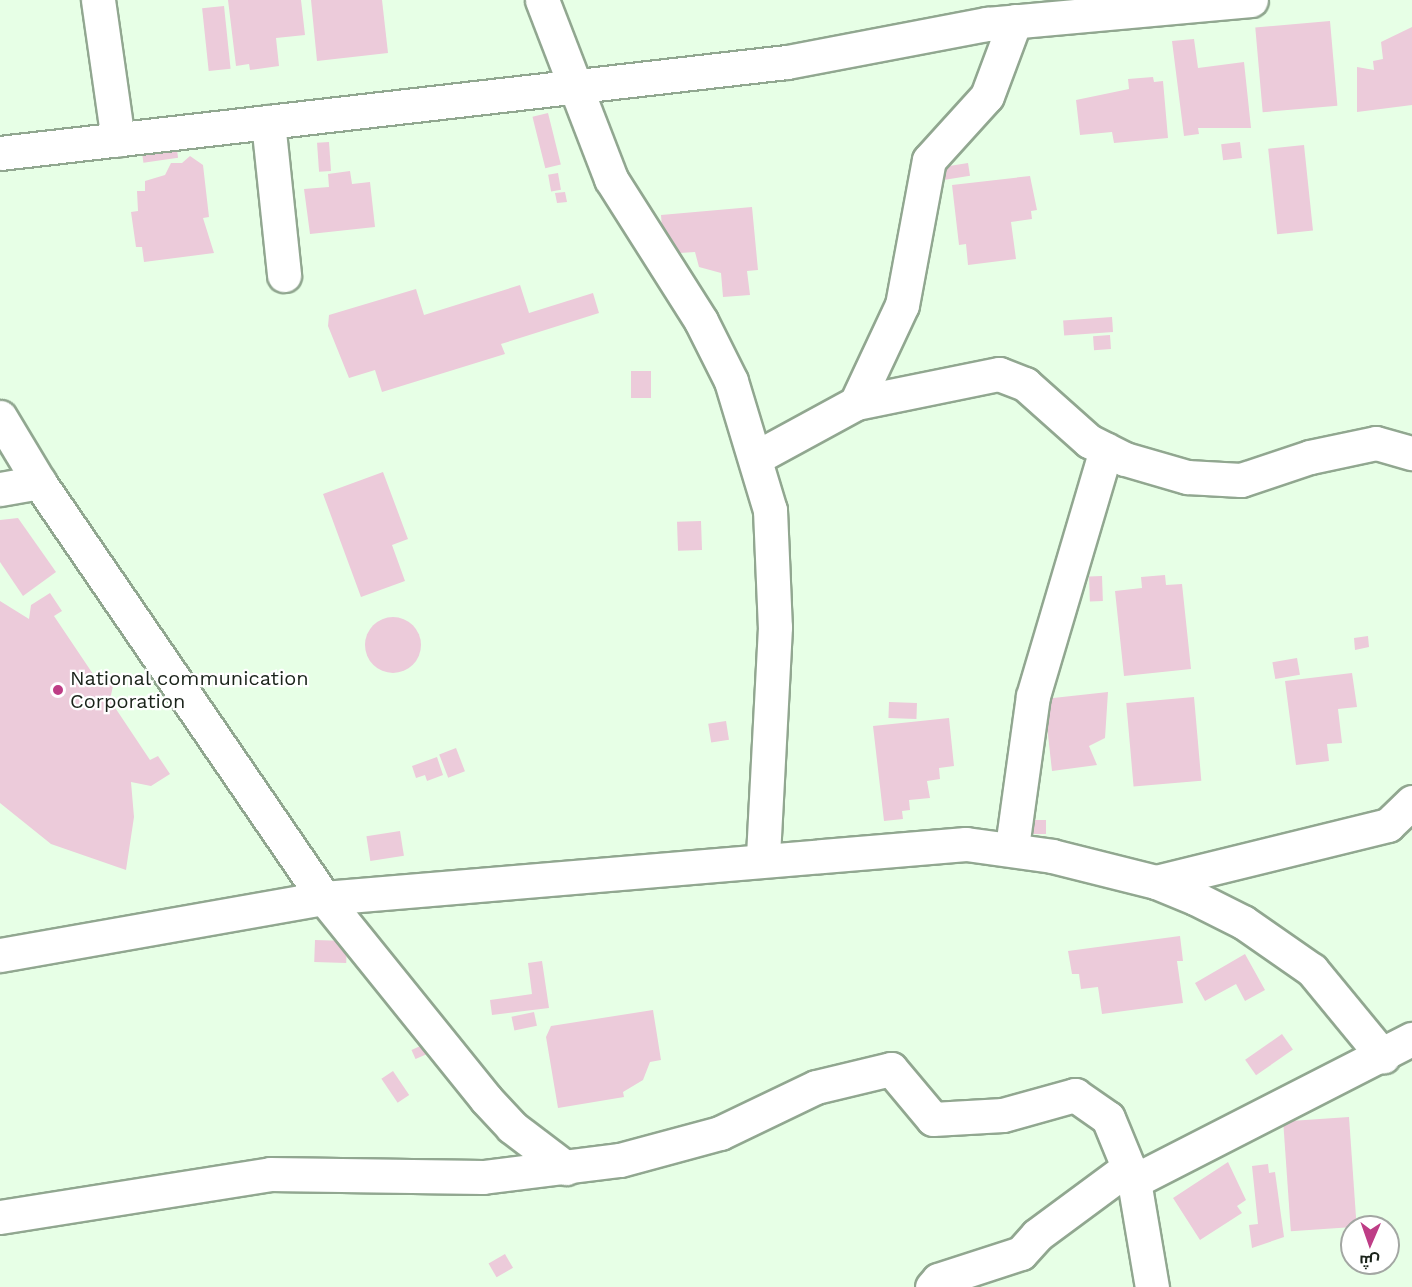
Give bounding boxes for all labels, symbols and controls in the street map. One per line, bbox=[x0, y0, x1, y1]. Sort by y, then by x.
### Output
place label: National communication Corporation bbox=[70, 666, 309, 713]
marker: National communication Corporation bbox=[51, 683, 65, 697]
north arrow bbox=[1340, 1215, 1400, 1275]
text: ش bbox=[1359, 1252, 1380, 1271]

